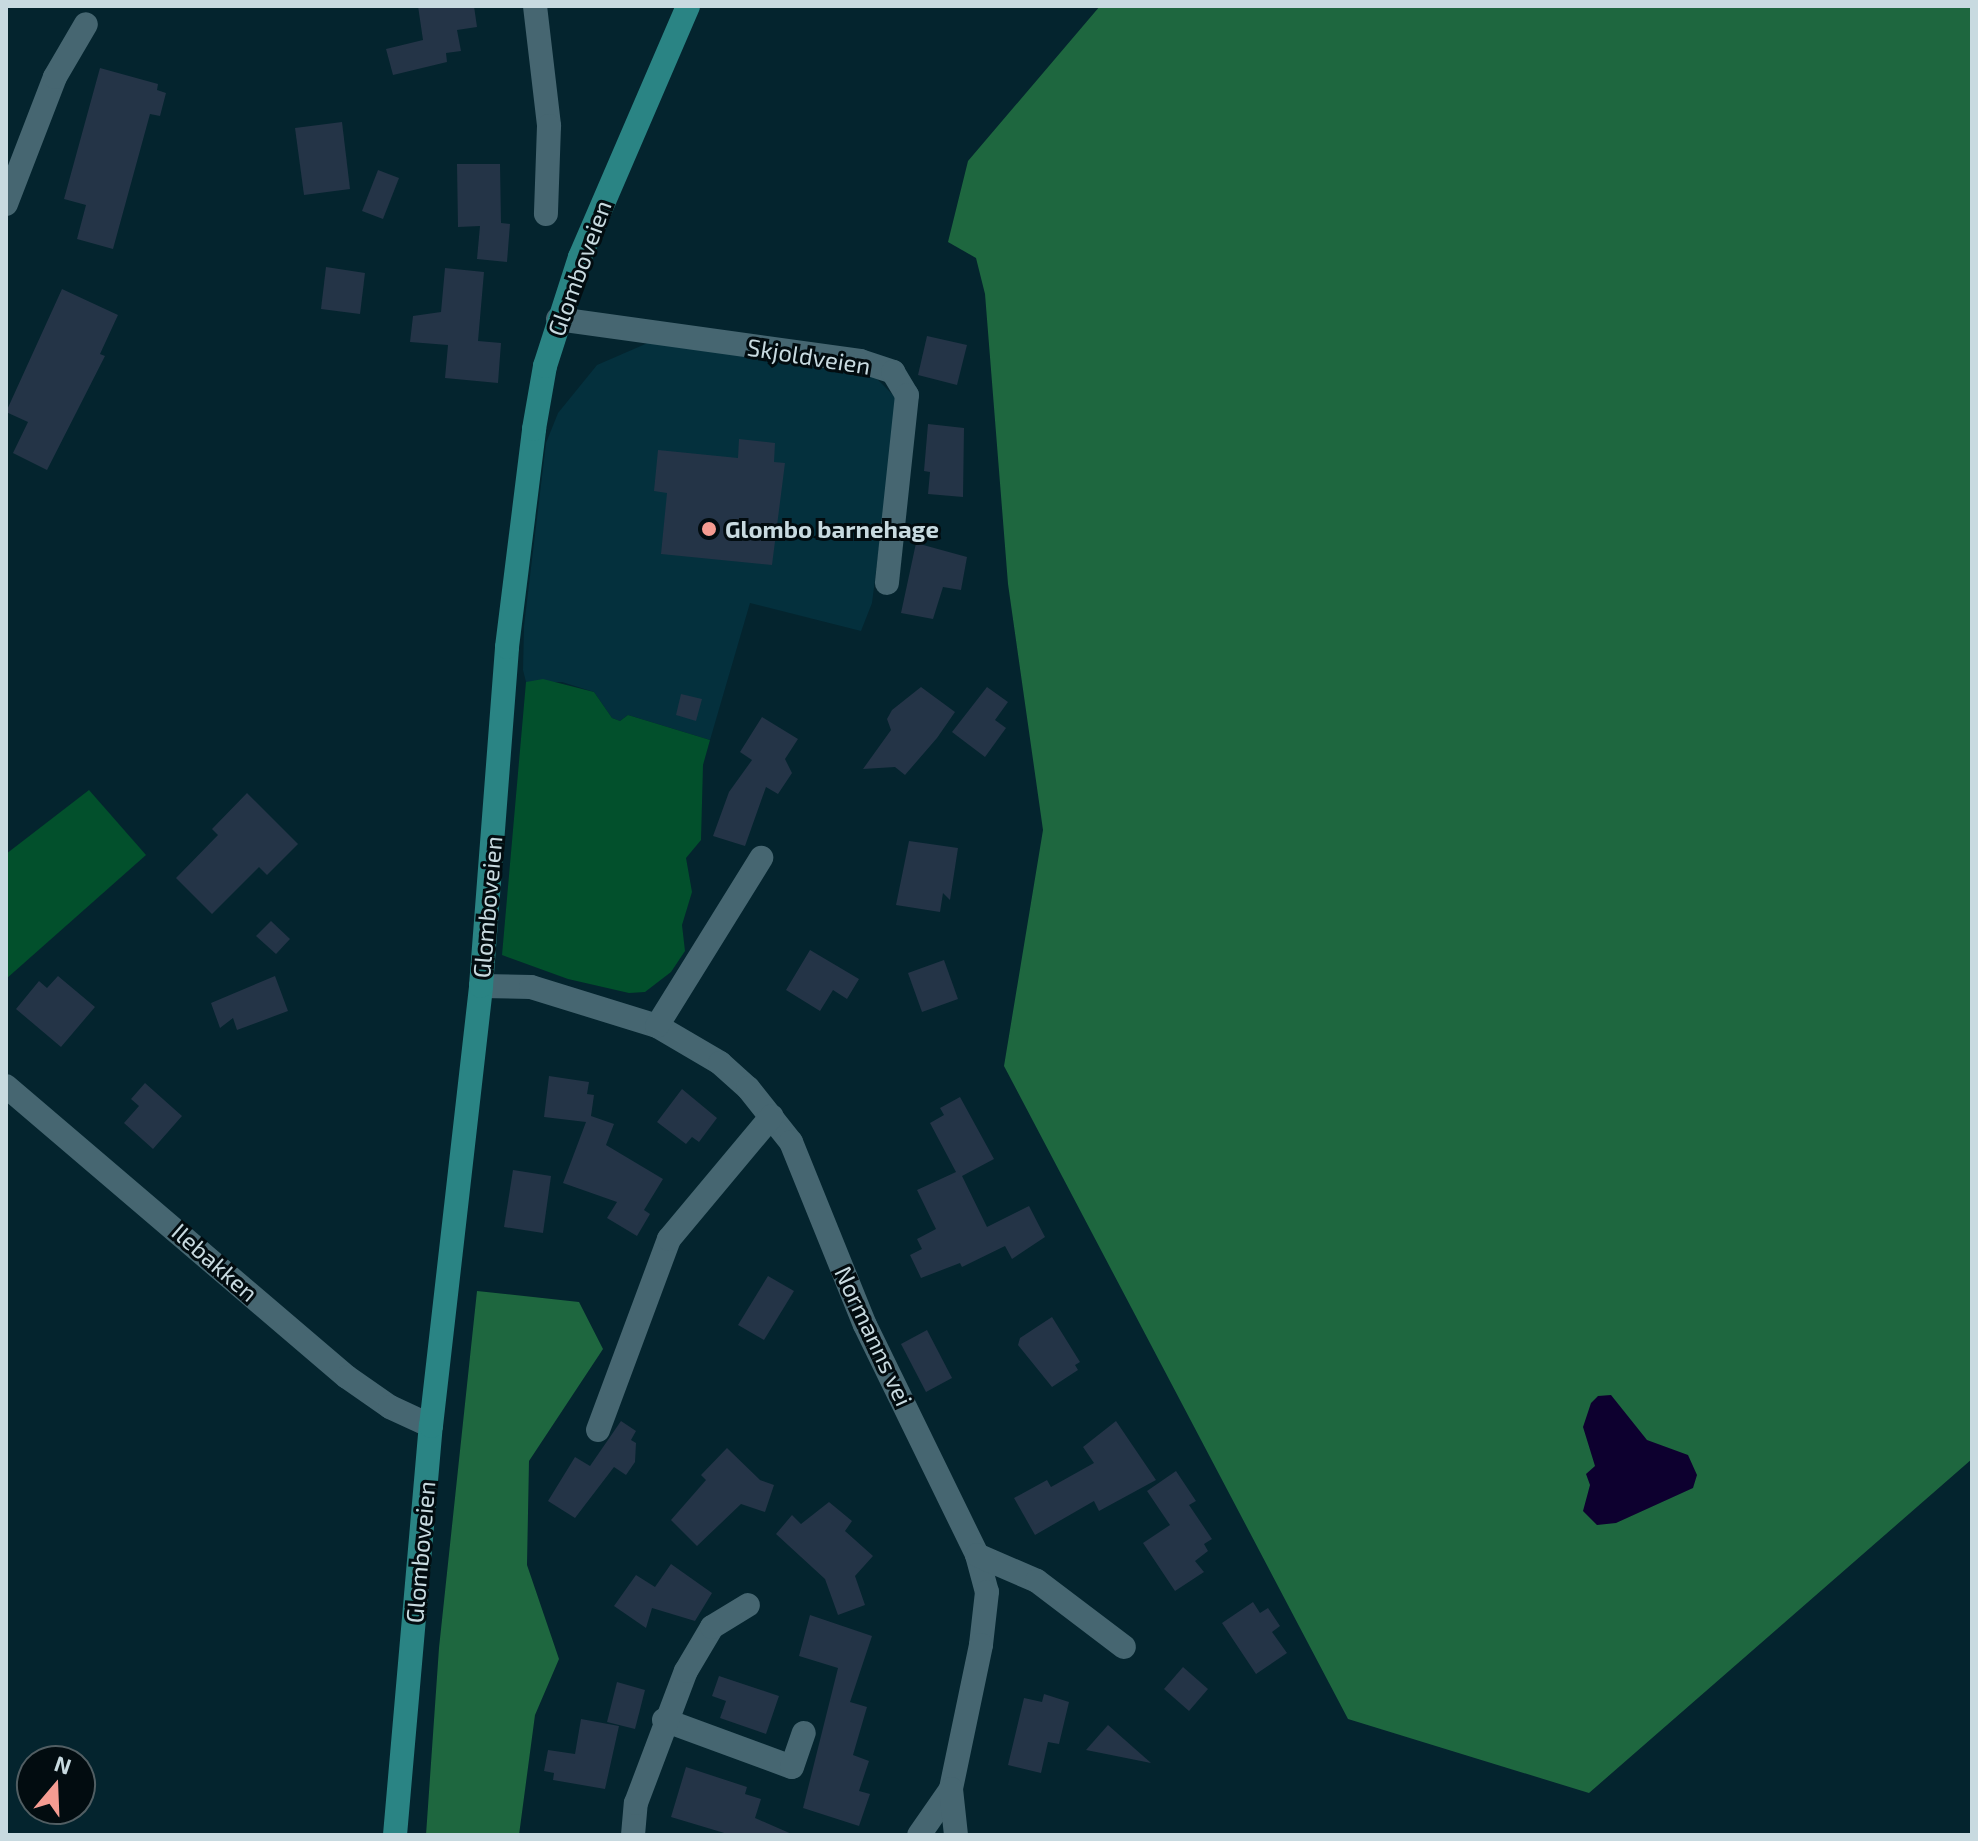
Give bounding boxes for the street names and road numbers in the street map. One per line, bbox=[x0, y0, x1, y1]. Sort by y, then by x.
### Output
street label: Glomboveien bbox=[541, 196, 617, 340]
street label: Skjoldveien bbox=[745, 332, 873, 380]
street label: Glomboveien bbox=[466, 835, 508, 979]
street label: Ilebakken bbox=[166, 1217, 264, 1307]
street label: Normanns vei bbox=[829, 1261, 919, 1411]
street label: Glomboveien bbox=[399, 1480, 441, 1624]

